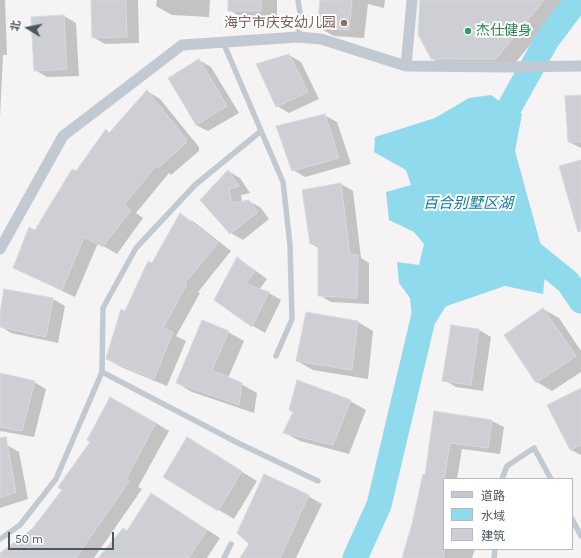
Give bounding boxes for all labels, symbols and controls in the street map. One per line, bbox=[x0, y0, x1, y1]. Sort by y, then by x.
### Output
north arrow bbox=[8, 8, 48, 48]
place label: 海宁市庆安幼儿园 bbox=[224, 15, 336, 31]
marker: 海宁市庆安幼儿园 bbox=[339, 18, 349, 28]
text: 北 bbox=[8, 19, 23, 32]
place label: 杰仕健身 bbox=[476, 23, 532, 39]
marker: 杰仕健身 bbox=[463, 26, 473, 36]
water label: 百合别墅区湖 bbox=[423, 195, 513, 213]
legend bbox=[443, 478, 573, 550]
text: 道路 bbox=[481, 489, 505, 503]
text: 水域 bbox=[481, 509, 505, 523]
scale bar bbox=[10, 524, 116, 550]
text: 建筑 bbox=[481, 529, 505, 543]
text: 50 m bbox=[15, 532, 43, 546]

